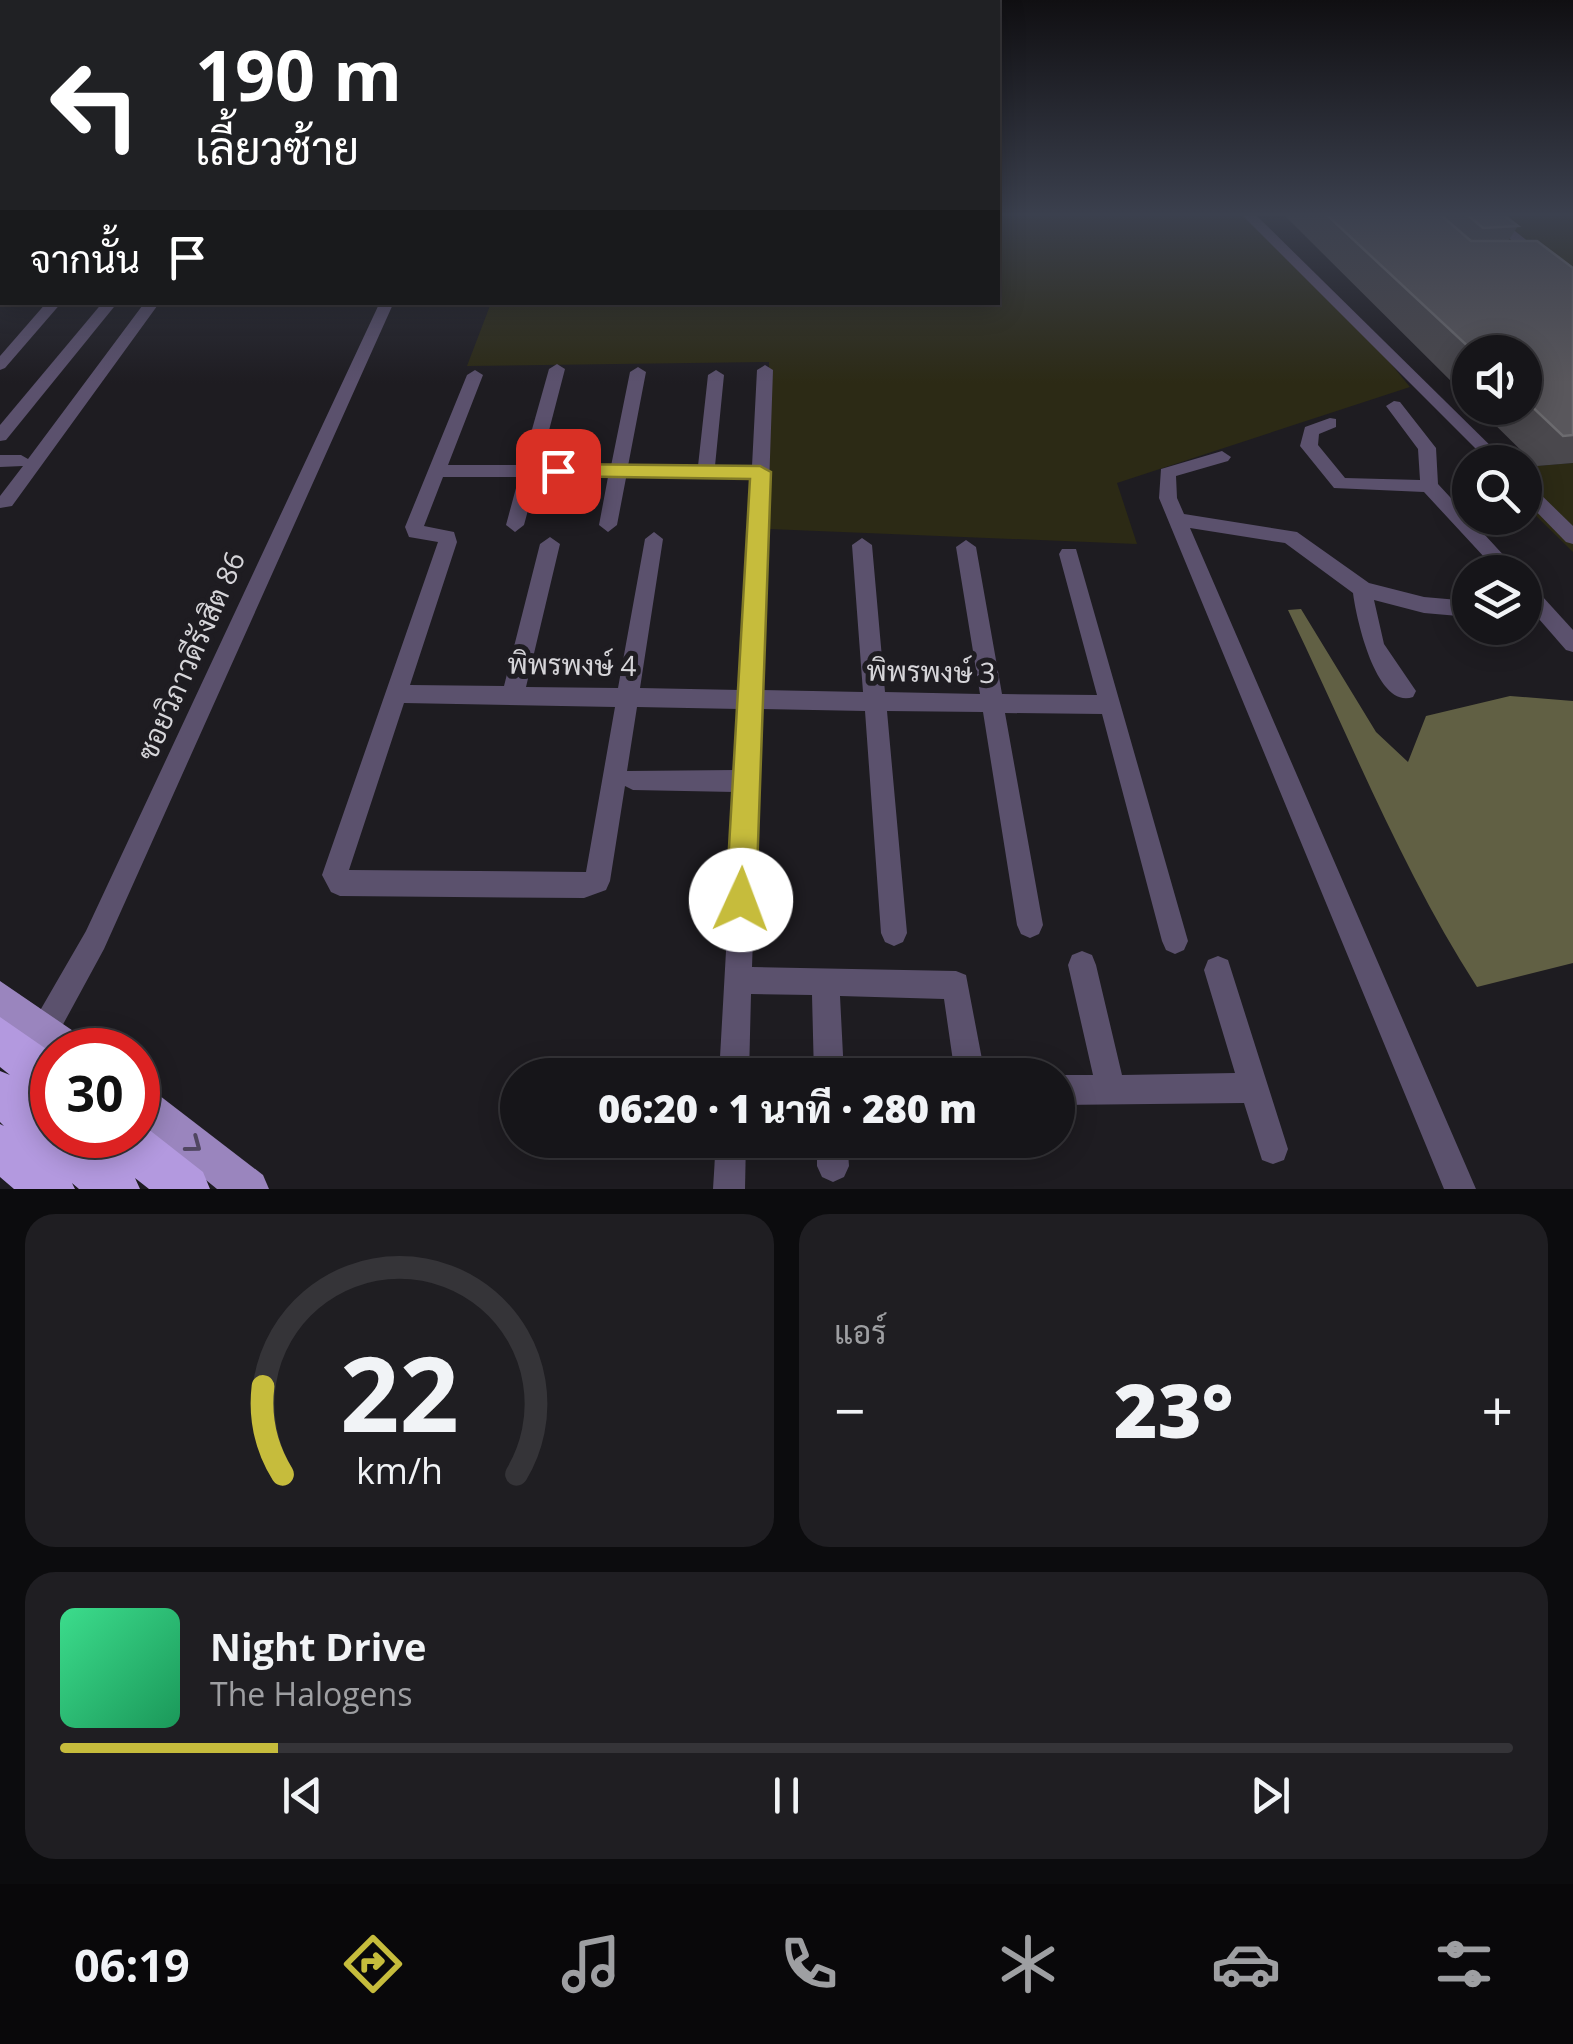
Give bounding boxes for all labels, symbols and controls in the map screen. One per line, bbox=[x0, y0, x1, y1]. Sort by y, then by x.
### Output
text: 190 m bbox=[195, 26, 402, 122]
icon: left bbox=[30, 40, 160, 170]
text: เลี้ยวซ้าย bbox=[195, 117, 359, 178]
icon: arrive bbox=[160, 230, 215, 285]
text: จากนั้น bbox=[30, 232, 140, 284]
map controls bbox=[1452, 335, 1542, 645]
button: sound bbox=[1452, 335, 1542, 425]
pin bbox=[516, 429, 601, 514]
icon: arrive bbox=[531, 444, 586, 499]
button: search bbox=[1452, 445, 1542, 535]
street label: ซอยวิภาวดีรังสิต 86 bbox=[127, 545, 253, 766]
button: layers bbox=[1452, 555, 1542, 645]
street label: พิพรพงษ์ 4 bbox=[507, 644, 637, 684]
street label: พิพรพงษ์ 3 bbox=[866, 651, 996, 691]
position arrow bbox=[689, 848, 793, 952]
speed limit sign: 30 bbox=[30, 1028, 160, 1158]
text: 06:20 · 1 นาที · 280 m bbox=[598, 1082, 977, 1134]
one-way arrow bbox=[183, 1133, 201, 1151]
text: แอร์ bbox=[834, 1310, 887, 1353]
text: 22 bbox=[340, 1321, 459, 1462]
text: 23° bbox=[1114, 1358, 1233, 1460]
text: − bbox=[834, 1372, 865, 1447]
text: + bbox=[1482, 1372, 1513, 1447]
text: km/h bbox=[356, 1446, 443, 1494]
text: Night Drive bbox=[210, 1620, 426, 1672]
text: The Halogens bbox=[210, 1672, 412, 1715]
icon: previous bbox=[275, 1768, 330, 1823]
icon: pause bbox=[759, 1768, 814, 1823]
icon: next bbox=[1243, 1768, 1298, 1823]
icon: directions bbox=[338, 1929, 408, 1999]
icon: music bbox=[556, 1929, 626, 1999]
icon: phone bbox=[774, 1929, 844, 1999]
icon: climate bbox=[993, 1929, 1063, 1999]
icon: car bbox=[1211, 1929, 1281, 1999]
icon: filters bbox=[1429, 1929, 1499, 1999]
text: 06:19 bbox=[74, 1934, 190, 1995]

